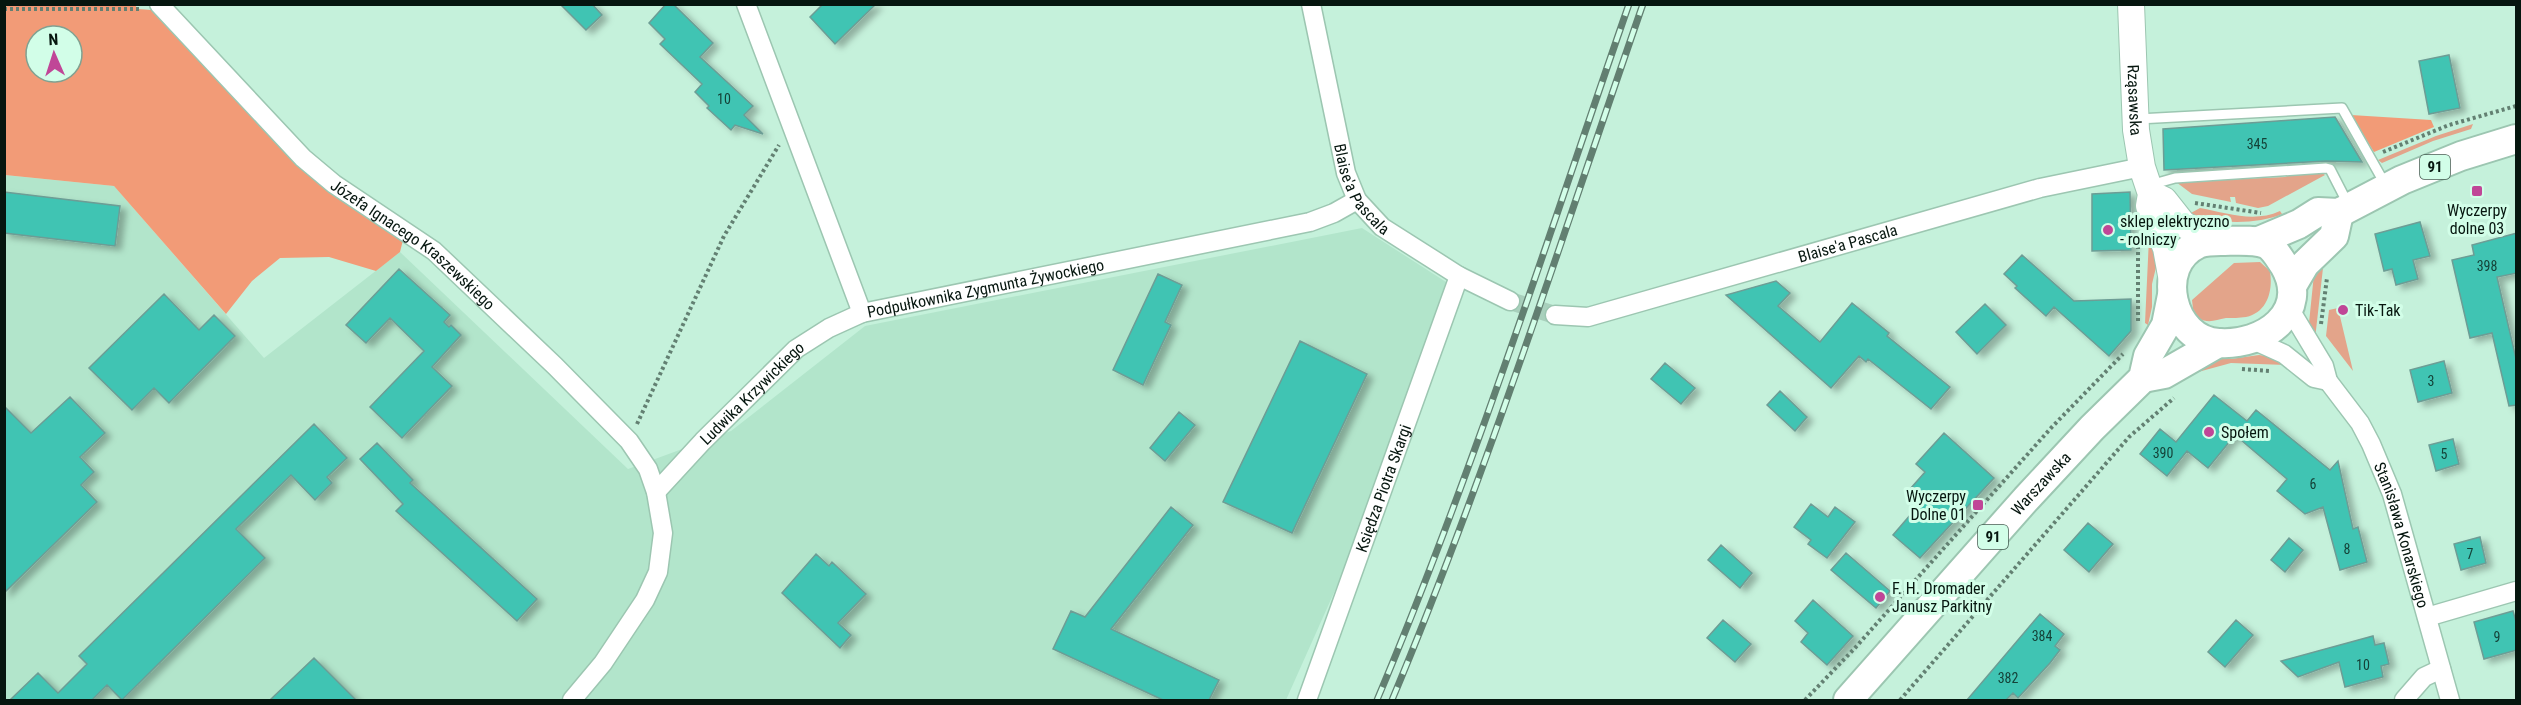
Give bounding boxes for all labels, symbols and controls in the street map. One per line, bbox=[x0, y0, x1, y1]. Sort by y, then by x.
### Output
north arrow bbox=[24, 24, 84, 84]
text: N bbox=[48, 30, 59, 49]
street label: Rząsawska bbox=[2123, 64, 2146, 137]
house number: 10 bbox=[717, 91, 731, 107]
house number: 345 bbox=[2247, 136, 2267, 152]
street label: Blaise'a Pascala bbox=[1330, 142, 1392, 239]
road number: 91 bbox=[2420, 155, 2450, 179]
street label: Józefa Ignacego Kraszewskiego bbox=[327, 176, 499, 314]
marker: Wyczerpy dolne 03 bbox=[2470, 184, 2484, 198]
place label: Wyczerpy dolne 03 bbox=[2447, 201, 2507, 238]
place label: sklep elektryczno - rolniczy bbox=[2120, 212, 2230, 249]
street label: Blaise'a Pascala bbox=[1796, 220, 1900, 267]
marker: sklep elektryczno - rolniczy bbox=[2101, 223, 2115, 237]
street label: Podpułkownika Zygmunta Żywockiego bbox=[865, 255, 1106, 322]
house number: 398 bbox=[2477, 258, 2497, 274]
place label: Tik-Tak bbox=[2355, 301, 2401, 320]
marker: Tik-Tak bbox=[2336, 303, 2350, 317]
street label: Ludwika Krzywickiego bbox=[696, 338, 807, 449]
house number: 3 bbox=[2428, 373, 2434, 389]
street label: Księdza Piotra Skargi bbox=[1352, 422, 1415, 555]
place label: Społem bbox=[2221, 423, 2269, 442]
marker: Społem bbox=[2202, 425, 2216, 439]
house number: 390 bbox=[2153, 445, 2173, 461]
house number: 5 bbox=[2441, 446, 2448, 462]
street label: Warszawska bbox=[2007, 448, 2075, 519]
street label: Stanisława Konarskiego bbox=[2370, 459, 2433, 610]
house number: 6 bbox=[2310, 476, 2317, 492]
place label: Wyczerpy Dolne 01 bbox=[1906, 487, 1966, 524]
marker: Wyczerpy Dolne 01 bbox=[1971, 498, 1985, 512]
road number: 91 bbox=[1978, 525, 2008, 549]
house number: 8 bbox=[2344, 541, 2351, 557]
house number: 7 bbox=[2467, 546, 2474, 562]
place label: F. H. Dromader Janusz Parkitny bbox=[1892, 579, 1993, 616]
marker: F. H. Dromader Janusz Parkitny bbox=[1873, 590, 1887, 604]
house number: 384 bbox=[2032, 628, 2052, 644]
house number: 9 bbox=[2494, 629, 2500, 645]
house number: 10 bbox=[2356, 657, 2370, 673]
house number: 382 bbox=[1998, 670, 2018, 686]

